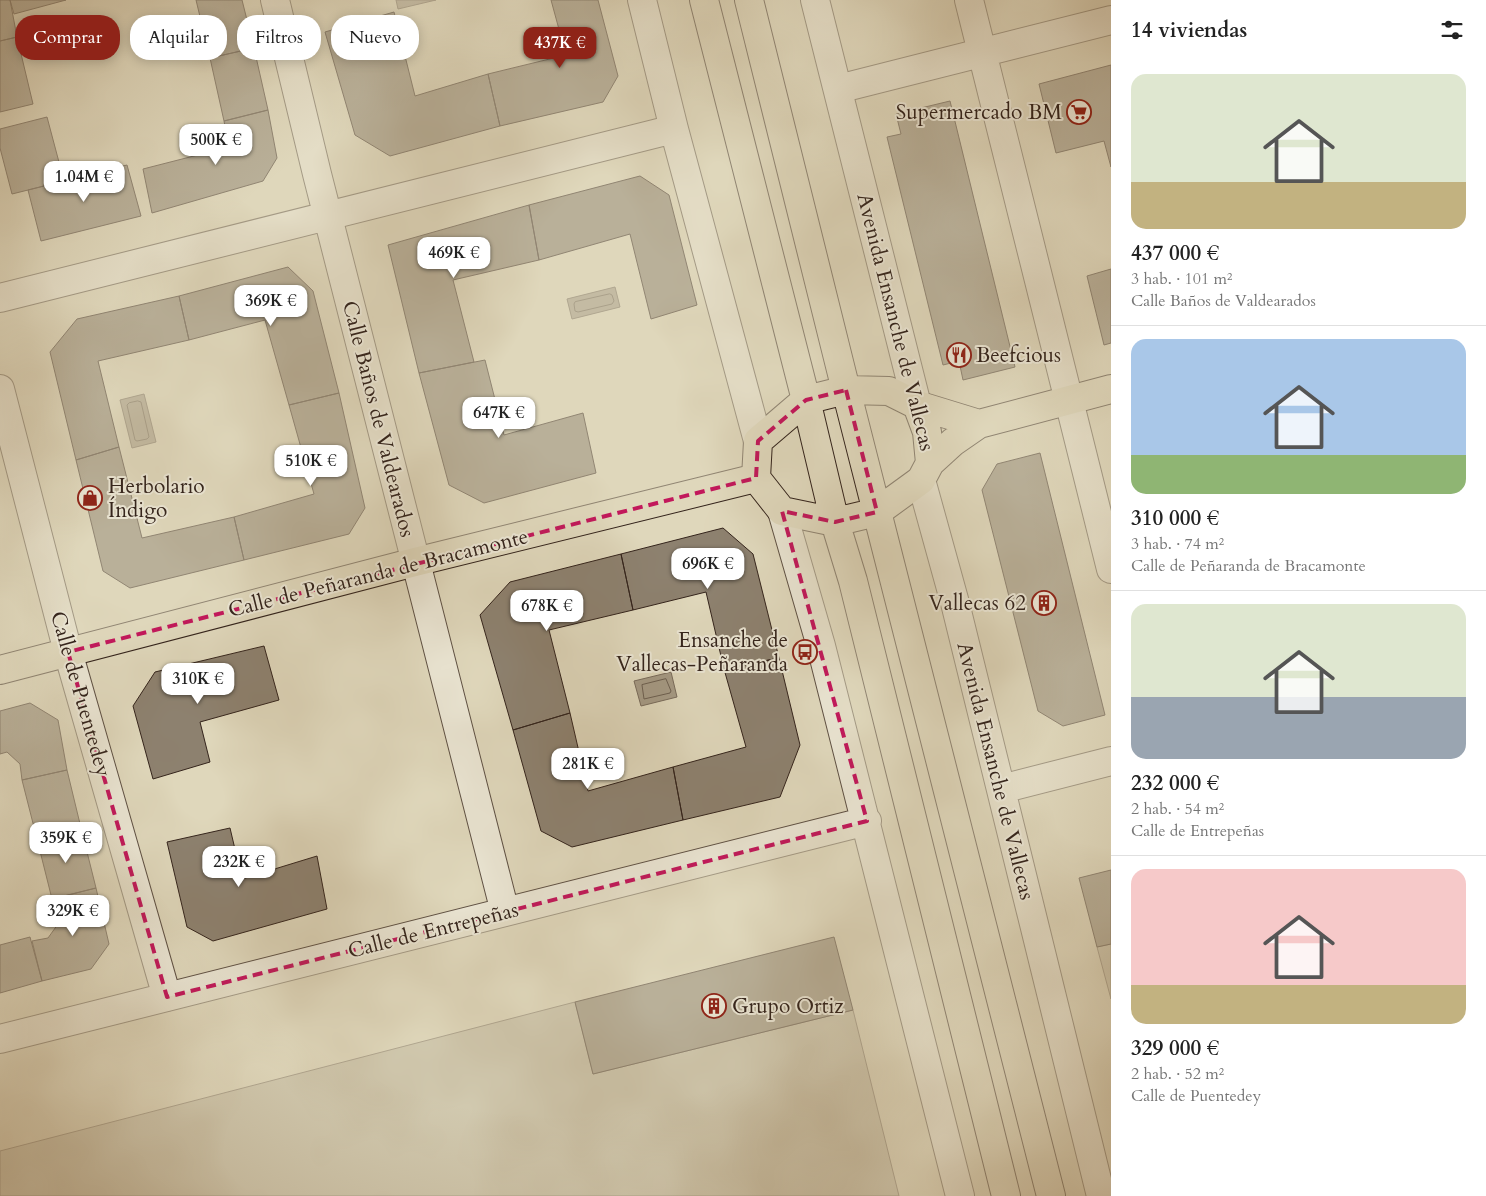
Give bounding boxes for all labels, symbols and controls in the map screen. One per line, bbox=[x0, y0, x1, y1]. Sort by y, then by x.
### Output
chip: Comprar bbox=[15, 15, 120, 60]
chip: Alquilar bbox=[130, 15, 227, 60]
chip: Filtros bbox=[237, 15, 321, 60]
chip: Nuevo bbox=[331, 15, 419, 60]
text: 14 viviendas bbox=[1131, 16, 1247, 45]
icon: filters bbox=[1438, 16, 1466, 44]
pin: 437K € bbox=[519, 27, 601, 69]
text: 437K € bbox=[534, 32, 586, 54]
place label: Supermercado BM bbox=[896, 98, 1062, 127]
supermarket icon: Supermercado BM bbox=[1066, 99, 1092, 125]
icon: home bbox=[1254, 106, 1344, 196]
pin: 500K € bbox=[175, 124, 257, 166]
text: 500K € bbox=[190, 129, 242, 151]
pin: 1.04M € bbox=[38, 160, 130, 203]
text: 1.04M € bbox=[55, 166, 113, 188]
street label: Avenida Ensanche de Vallecas bbox=[849, 190, 942, 454]
pin: 469K € bbox=[413, 236, 495, 279]
text: 437 000 € bbox=[1131, 239, 1219, 268]
text: 469K € bbox=[428, 242, 480, 264]
text: 3 hab. · 101 m² bbox=[1131, 268, 1232, 290]
pin: 369K € bbox=[230, 284, 312, 327]
text: 369K € bbox=[245, 290, 297, 312]
text: Calle Baños de Valdearados bbox=[1131, 290, 1316, 312]
street label: Calle Baños de Valdearados bbox=[335, 298, 422, 540]
place label: Beefcious bbox=[976, 341, 1061, 370]
restaurant icon: Beefcious bbox=[946, 342, 972, 368]
icon: home bbox=[1254, 372, 1344, 462]
pin: 647K € bbox=[458, 396, 540, 439]
text: 647K € bbox=[473, 402, 525, 424]
pin: 510K € bbox=[270, 444, 352, 487]
text: 510K € bbox=[285, 450, 337, 472]
place label: Herbolario Índigo bbox=[108, 472, 205, 525]
shop icon: Herbolario Índigo bbox=[77, 485, 103, 511]
text: 310 000 € bbox=[1131, 504, 1219, 533]
street label: Calle de Peñaranda de Bracamonte bbox=[225, 522, 531, 625]
text: 3 hab. · 74 m² bbox=[1131, 533, 1224, 555]
pin: 696K € bbox=[667, 548, 749, 590]
text: 696K € bbox=[682, 553, 734, 575]
text: Calle de Peñaranda de Bracamonte bbox=[1131, 555, 1366, 577]
place label: Vallecas 62 bbox=[928, 589, 1026, 618]
pin: 678K € bbox=[506, 590, 588, 632]
building icon: Vallecas 62 bbox=[1031, 590, 1057, 616]
text: 678K € bbox=[521, 595, 573, 617]
street label: Calle de Puentedey bbox=[43, 608, 118, 780]
place label: Ensanche de Vallecas-Peñaranda bbox=[616, 626, 788, 679]
icon: home bbox=[1254, 637, 1344, 727]
bus stop icon: Ensanche de Vallecas-Peñaranda bbox=[792, 639, 818, 665]
street label: Avenida Ensanche de Vallecas bbox=[949, 639, 1042, 903]
pin: 310K € bbox=[157, 662, 239, 705]
text: 310K € bbox=[172, 668, 224, 690]
pin: 281K € bbox=[547, 748, 629, 790]
text: 281K € bbox=[562, 753, 614, 775]
text: 232 000 € bbox=[1131, 769, 1219, 798]
text: 2 hab. · 54 m² bbox=[1131, 798, 1224, 820]
text: Calle de Entrepeñas bbox=[1131, 820, 1264, 842]
pin: 359K € bbox=[25, 822, 107, 864]
text: 359K € bbox=[40, 827, 92, 849]
pin: 232K € bbox=[198, 846, 280, 888]
text: 232K € bbox=[213, 851, 265, 873]
pin: 329K € bbox=[32, 894, 114, 937]
street label: Calle de Entrepeñas bbox=[345, 895, 521, 966]
text: 329K € bbox=[47, 900, 99, 922]
icon: home bbox=[1254, 902, 1344, 992]
place label: Grupo Ortiz bbox=[732, 992, 844, 1021]
building icon: Grupo Ortiz bbox=[701, 993, 727, 1019]
text: 329 000 € bbox=[1131, 1034, 1219, 1063]
text: 2 hab. · 52 m² bbox=[1131, 1063, 1224, 1085]
text: Calle de Puentedey bbox=[1131, 1085, 1261, 1107]

